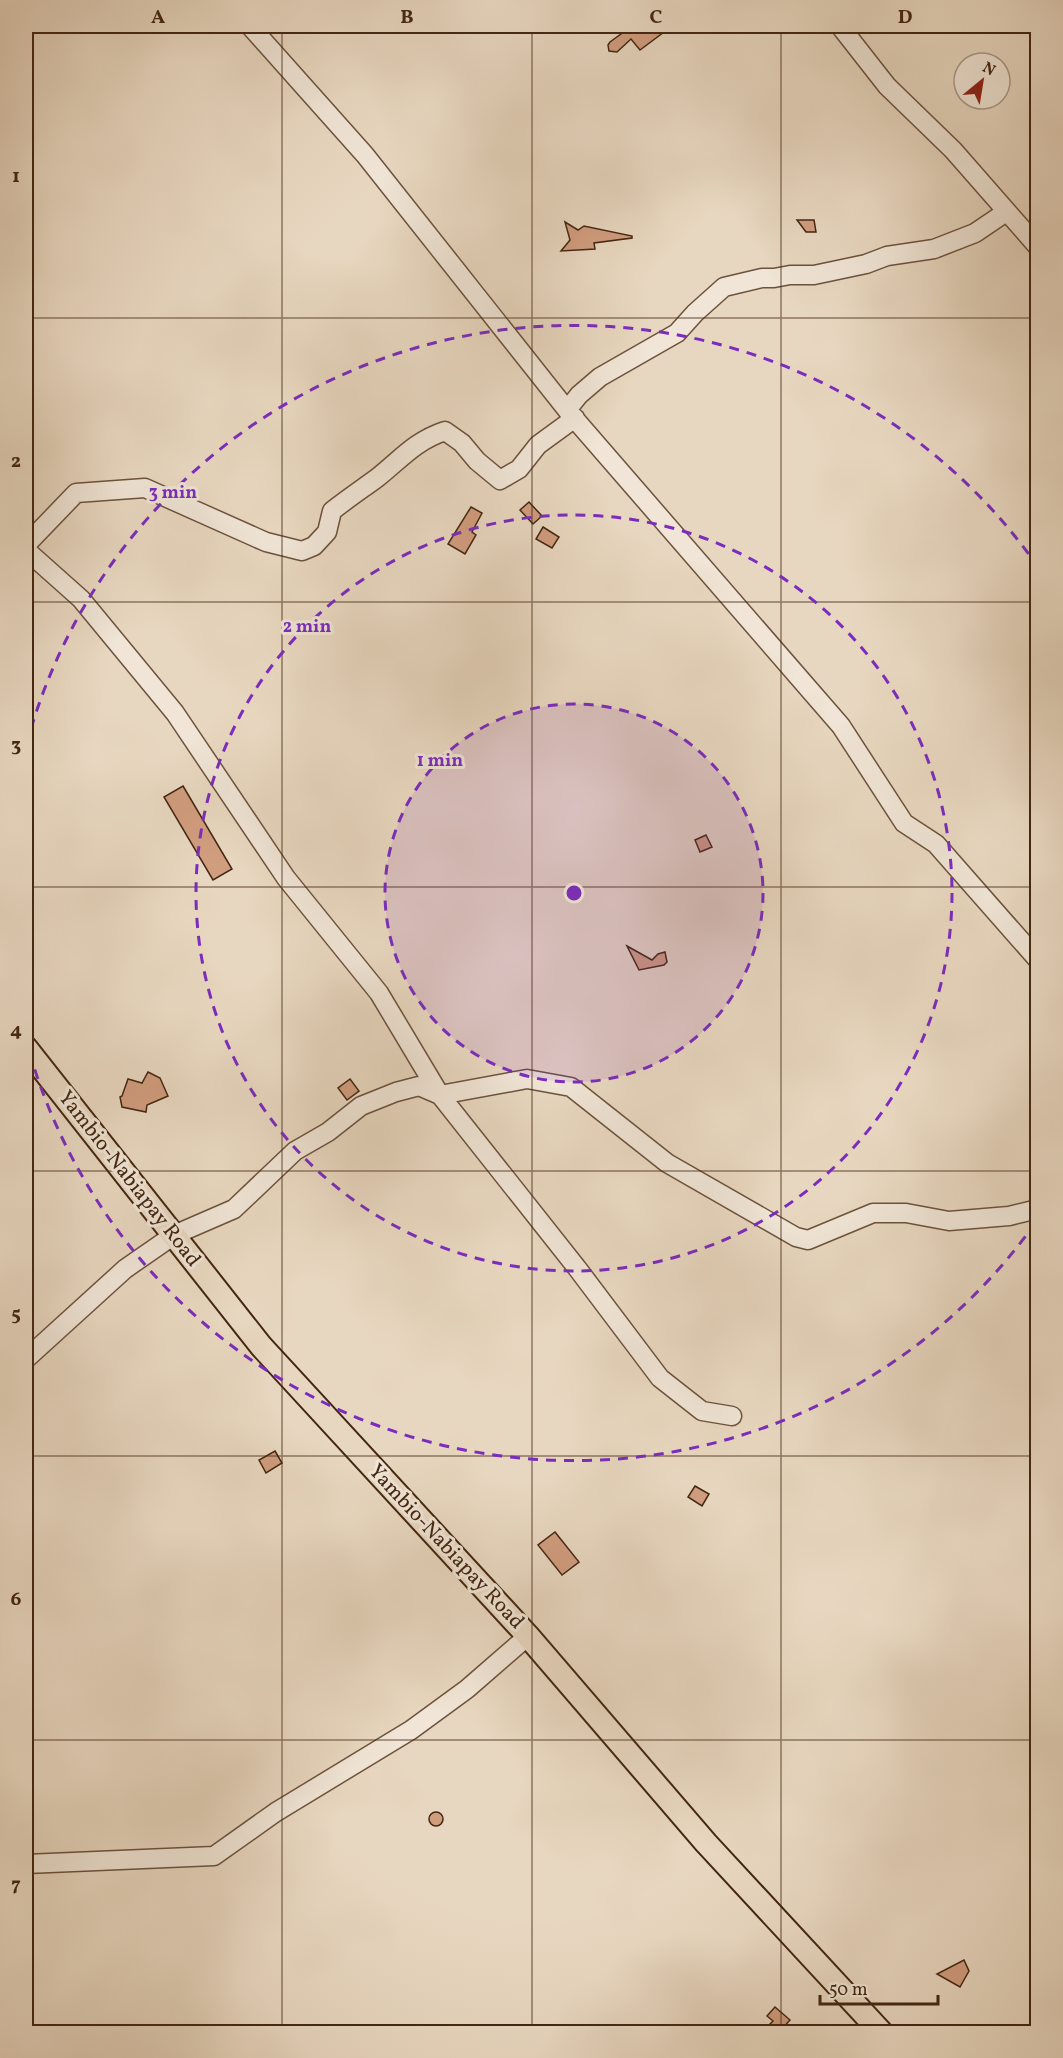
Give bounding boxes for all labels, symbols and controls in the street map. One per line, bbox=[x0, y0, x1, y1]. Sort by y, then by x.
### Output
text: A bbox=[151, 4, 165, 32]
text: B bbox=[400, 4, 414, 32]
text: C bbox=[650, 4, 663, 32]
text: D bbox=[898, 4, 912, 32]
north arrow bbox=[952, 51, 1012, 111]
text: N bbox=[978, 57, 999, 82]
text: 1 bbox=[12, 163, 20, 191]
text: 2 bbox=[11, 448, 21, 476]
text: 3 min bbox=[149, 481, 197, 506]
text: 2 min bbox=[283, 615, 331, 640]
text: 3 bbox=[11, 732, 21, 760]
text: 1 min bbox=[417, 749, 463, 774]
centre of rings bbox=[564, 883, 584, 903]
text: 4 bbox=[10, 1017, 22, 1045]
street label: Yambio-Nabiapay Road bbox=[51, 1085, 207, 1273]
text: 5 bbox=[11, 1301, 21, 1329]
street label: Yambio-Nabiapay Road bbox=[362, 1458, 530, 1636]
text: 6 bbox=[11, 1586, 22, 1614]
text: 7 bbox=[11, 1871, 21, 1899]
scale bar bbox=[820, 1968, 938, 2006]
text: 50 m bbox=[829, 1978, 868, 2003]

